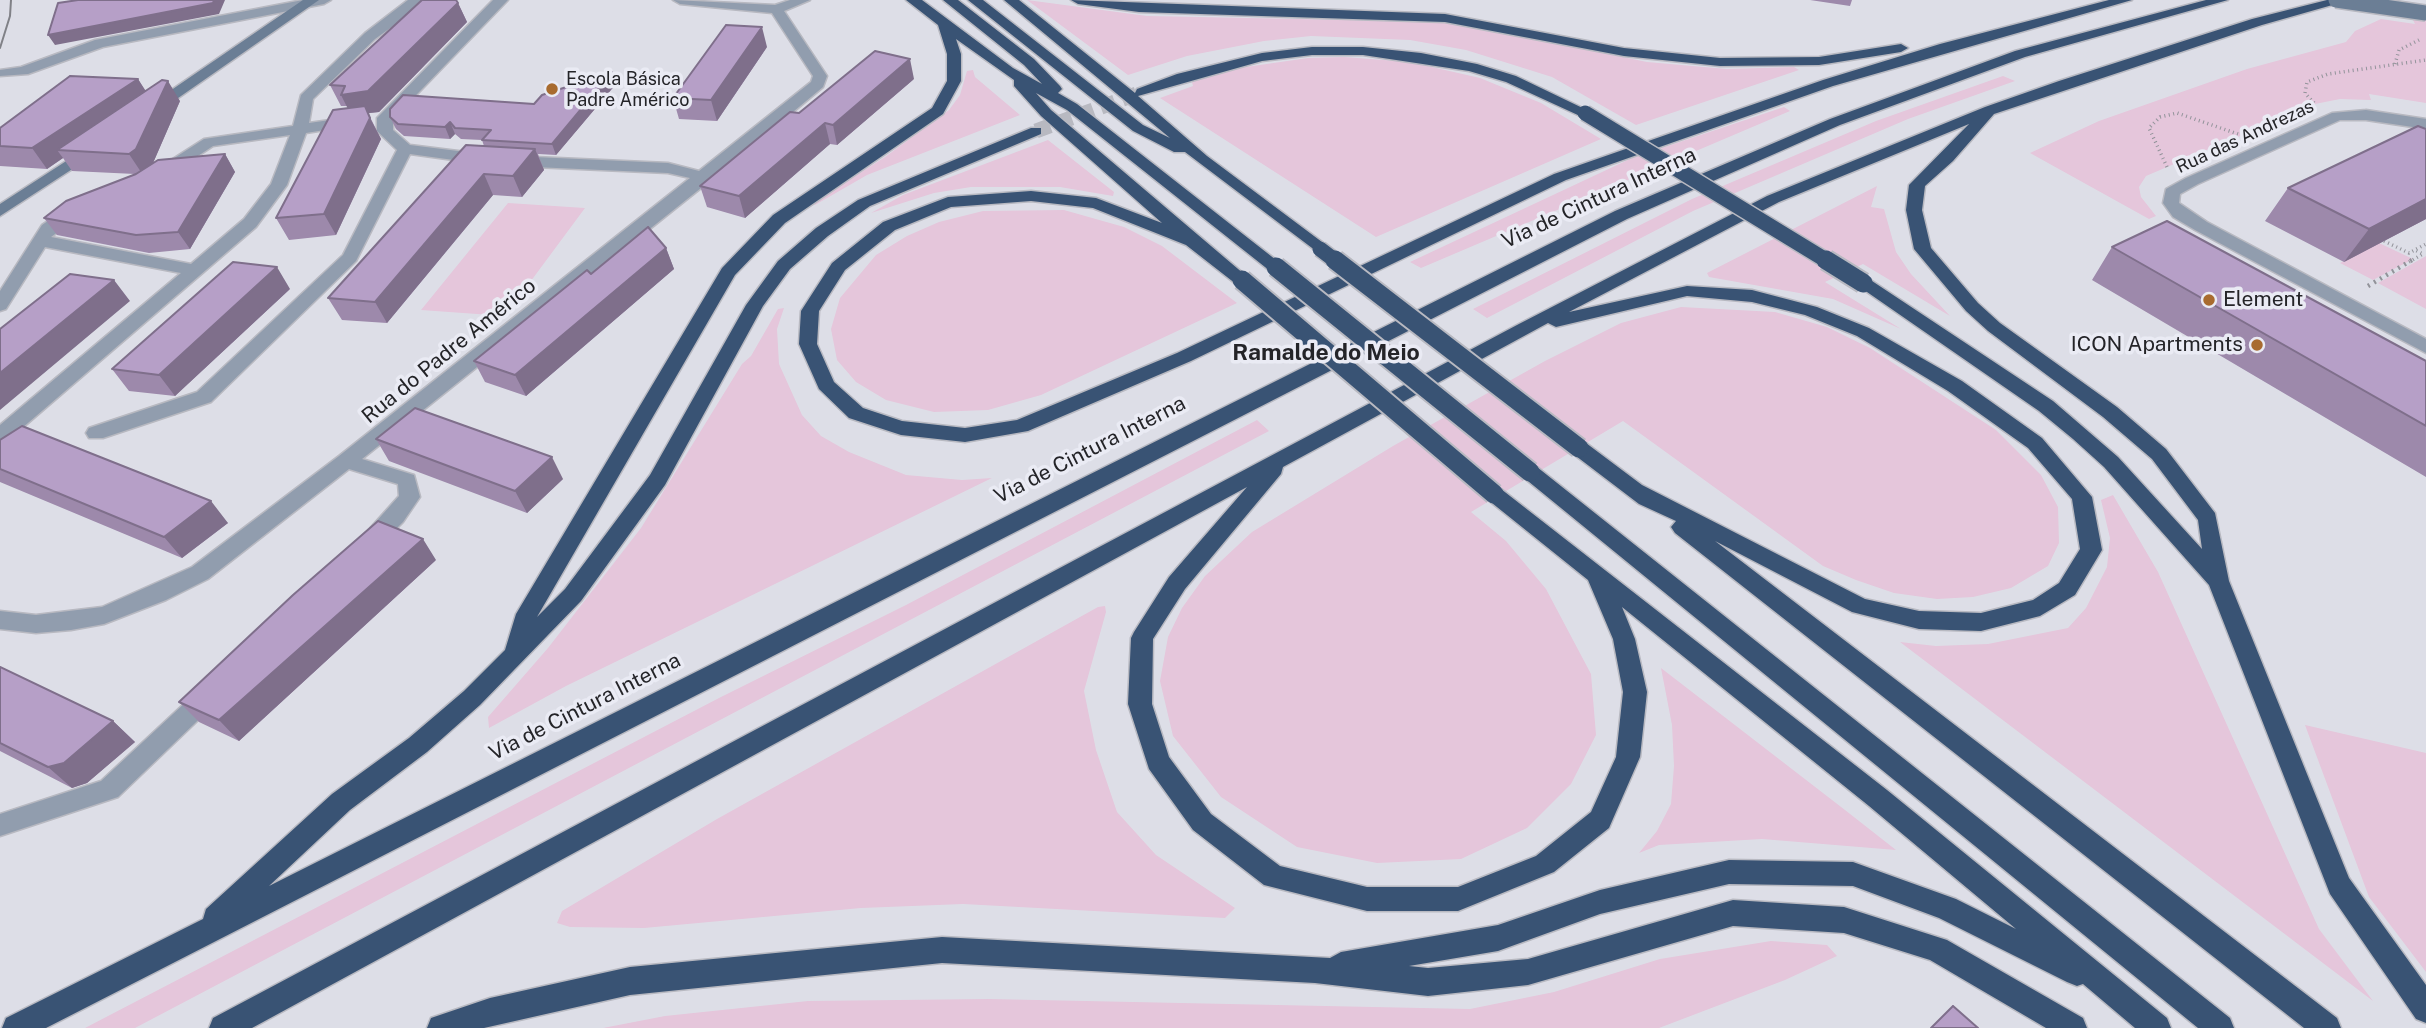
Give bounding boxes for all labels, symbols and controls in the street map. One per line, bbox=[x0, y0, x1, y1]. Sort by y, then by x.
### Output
place label: Escola Básica Padre Américo bbox=[566, 68, 690, 110]
marker: Escola Básica Padre Américo bbox=[544, 81, 560, 97]
street label: Rua das Andrezas bbox=[2173, 96, 2317, 178]
street label: Via de Cintura Interna bbox=[1498, 142, 1700, 254]
street label: Rua do Padre Américo bbox=[357, 273, 541, 429]
place label: Element bbox=[2223, 287, 2303, 313]
marker: Element bbox=[2201, 292, 2217, 308]
place label: ICON Apartments bbox=[2071, 332, 2243, 358]
marker: ICON Apartments bbox=[2249, 337, 2265, 353]
district label: Ramalde do Meio bbox=[1232, 339, 1420, 367]
street label: Via de Cintura Interna bbox=[990, 391, 1190, 509]
street label: Via de Cintura Interna bbox=[485, 648, 685, 766]

